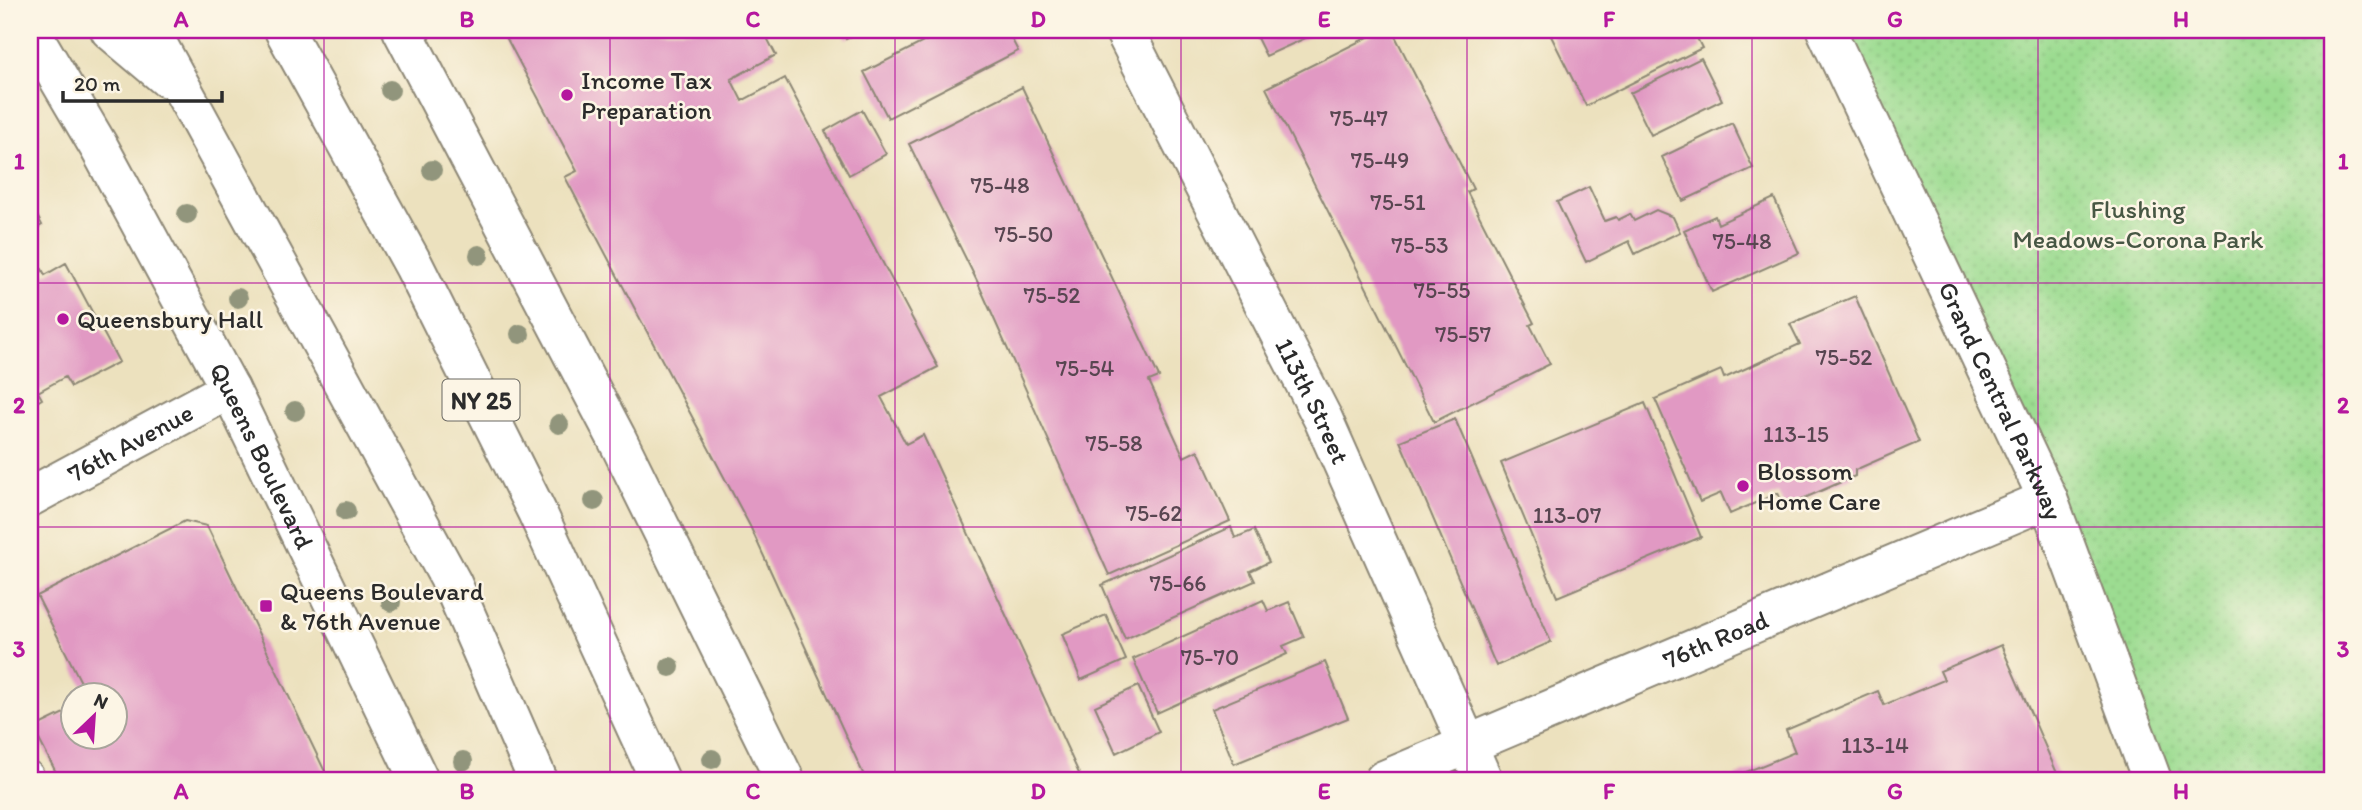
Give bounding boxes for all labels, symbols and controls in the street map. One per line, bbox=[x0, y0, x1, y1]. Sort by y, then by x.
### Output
text: A bbox=[173, 5, 189, 33]
text: B bbox=[460, 5, 475, 33]
text: C bbox=[746, 5, 761, 33]
text: D bbox=[1030, 5, 1046, 33]
text: E bbox=[1318, 5, 1331, 33]
text: F bbox=[1603, 5, 1616, 33]
text: G bbox=[1887, 5, 1903, 33]
text: H bbox=[2173, 5, 2189, 33]
scale bar bbox=[63, 60, 222, 104]
place label: Income Tax Preparation bbox=[581, 64, 712, 126]
text: 20 m bbox=[74, 71, 121, 96]
marker: Income Tax Preparation bbox=[559, 87, 575, 103]
house number: 75-47 bbox=[1330, 104, 1388, 132]
house number: 75-49 bbox=[1351, 146, 1409, 174]
text: 1 bbox=[14, 147, 25, 175]
text: 1 bbox=[2338, 147, 2349, 175]
house number: 75-48 bbox=[970, 171, 1030, 199]
house number: 75-51 bbox=[1370, 188, 1426, 216]
park label: Flushing Meadows-Corona Park bbox=[2012, 193, 2264, 255]
house number: 75-50 bbox=[995, 220, 1053, 248]
house number: 75-48 bbox=[1712, 227, 1772, 255]
house number: 75-53 bbox=[1391, 231, 1449, 259]
house number: 75-55 bbox=[1414, 276, 1470, 304]
street label: Grand Central Parkway bbox=[1931, 276, 2070, 524]
house number: 75-52 bbox=[1024, 281, 1080, 309]
place label: Queensbury Hall bbox=[77, 303, 263, 335]
marker: Queensbury Hall bbox=[55, 311, 71, 327]
house number: 75-57 bbox=[1435, 320, 1491, 348]
street label: 113th Street bbox=[1268, 332, 1357, 469]
house number: 75-52 bbox=[1816, 343, 1872, 371]
house number: 75-54 bbox=[1056, 354, 1114, 382]
street label: Queens Boulevard bbox=[203, 357, 321, 554]
road number: NY 25 bbox=[442, 380, 520, 421]
text: 2 bbox=[13, 391, 26, 419]
text: 2 bbox=[2337, 391, 2350, 419]
street label: 76th Avenue bbox=[62, 396, 199, 490]
house number: 113-15 bbox=[1763, 420, 1829, 448]
house number: 75-58 bbox=[1085, 429, 1143, 457]
place label: Blossom Home Care bbox=[1757, 455, 1881, 517]
marker: Blossom Home Care bbox=[1735, 478, 1751, 494]
house number: 75-62 bbox=[1126, 499, 1182, 527]
house number: 113-07 bbox=[1533, 501, 1601, 529]
house number: 75-66 bbox=[1149, 569, 1207, 597]
place label: Queens Boulevard & 76th Avenue bbox=[280, 575, 484, 637]
marker: Queens Boulevard & 76th Avenue bbox=[258, 598, 274, 614]
street label: 76th Road bbox=[1658, 603, 1773, 676]
text: 3 bbox=[13, 635, 26, 663]
text: 3 bbox=[2337, 635, 2350, 663]
house number: 75-70 bbox=[1181, 643, 1239, 671]
north arrow bbox=[60, 680, 130, 750]
text: N bbox=[90, 688, 112, 714]
house number: 113-14 bbox=[1841, 731, 1909, 759]
text: A bbox=[173, 777, 189, 805]
text: B bbox=[460, 777, 475, 805]
text: C bbox=[746, 777, 761, 805]
text: D bbox=[1030, 777, 1046, 805]
text: E bbox=[1318, 777, 1331, 805]
text: F bbox=[1603, 777, 1616, 805]
text: G bbox=[1887, 777, 1903, 805]
text: H bbox=[2173, 777, 2189, 805]

